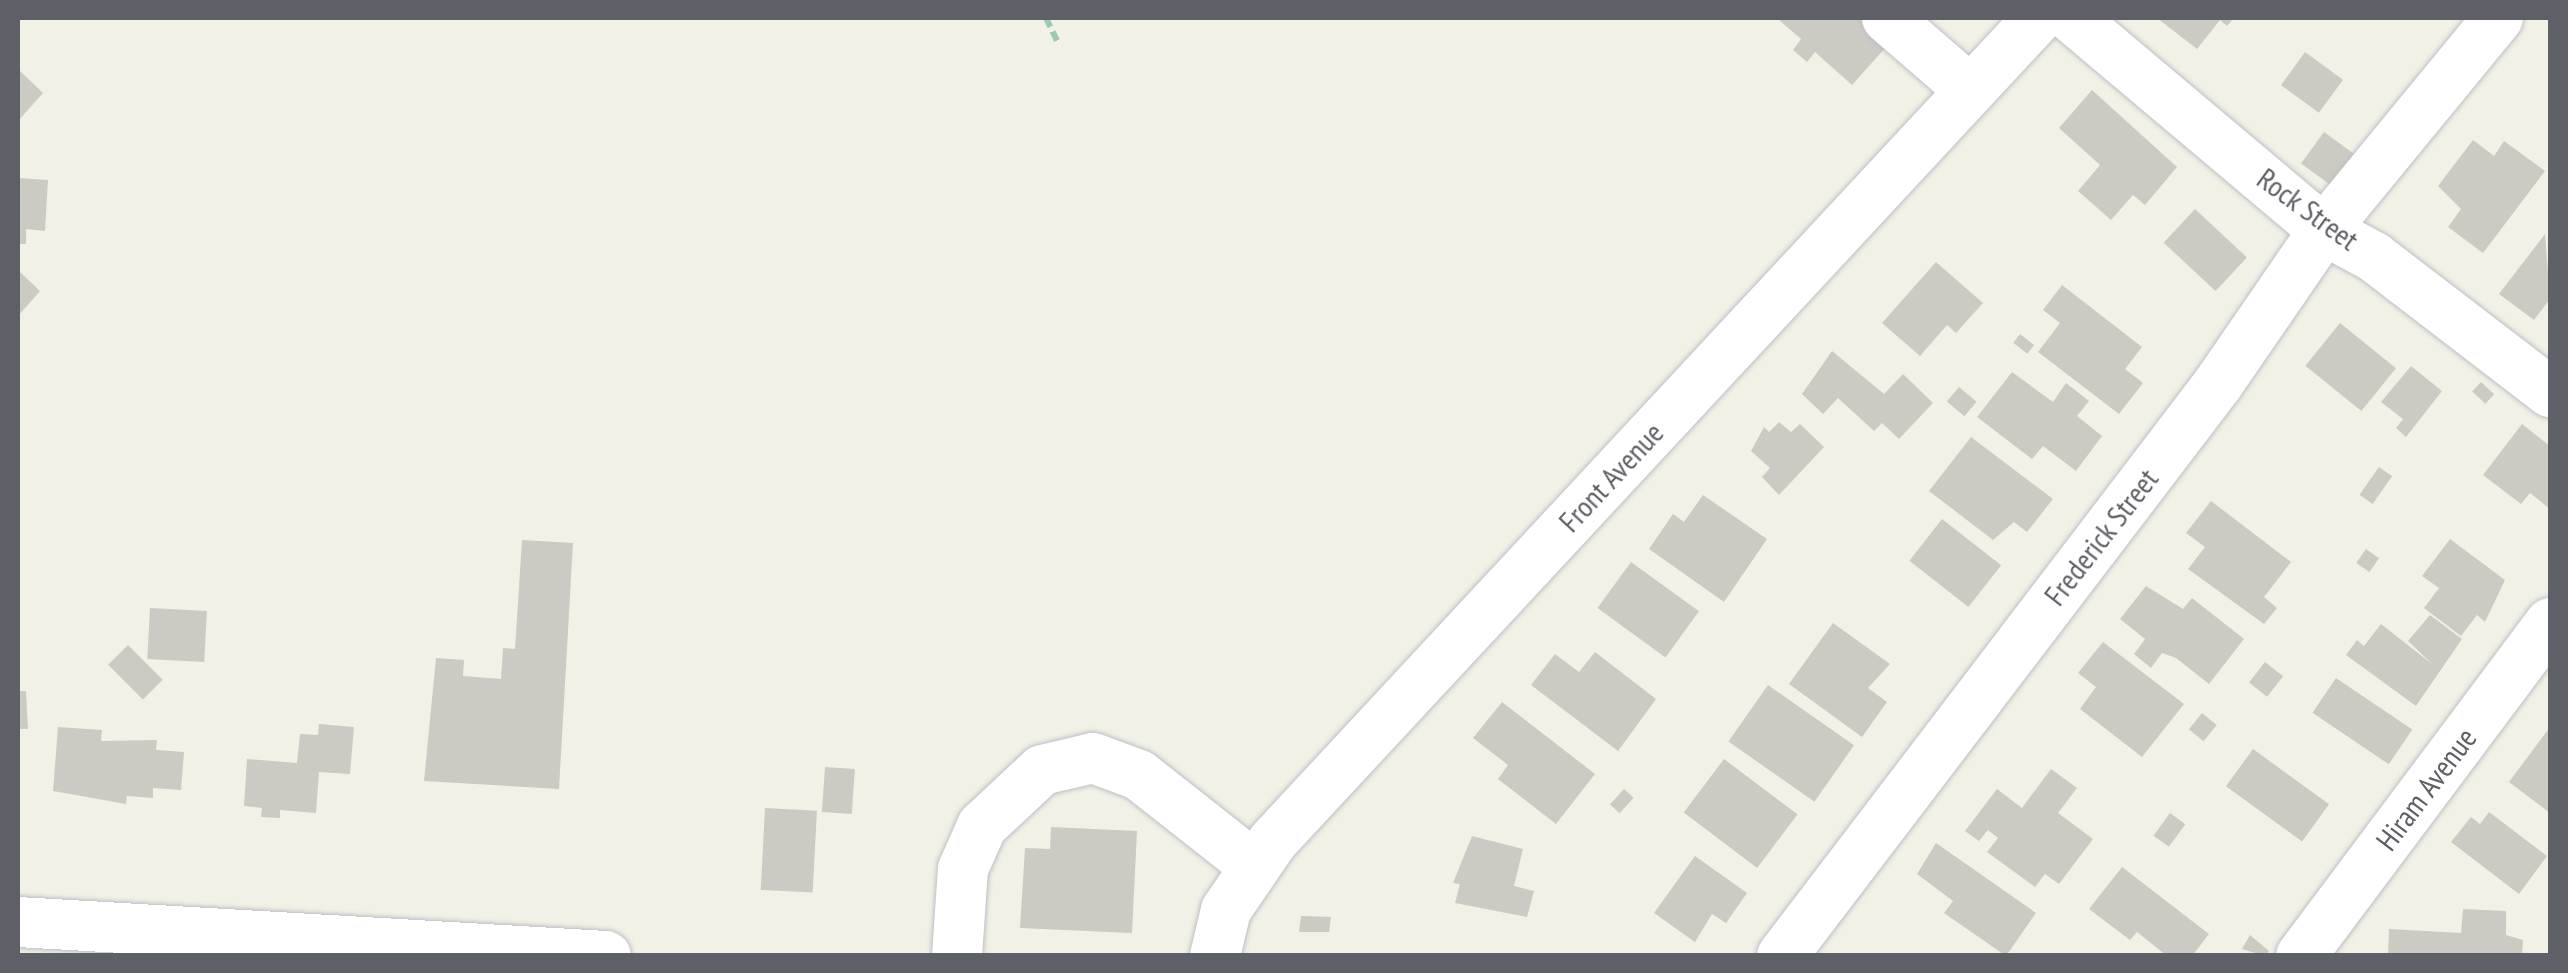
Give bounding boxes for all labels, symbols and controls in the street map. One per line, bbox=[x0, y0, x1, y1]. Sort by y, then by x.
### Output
street label: Rock Street bbox=[2250, 160, 2366, 258]
street label: Front Avenue bbox=[1551, 415, 1671, 539]
street label: Frederick Street bbox=[2036, 461, 2166, 613]
street label: Hiram Avenue bbox=[2368, 720, 2484, 858]

